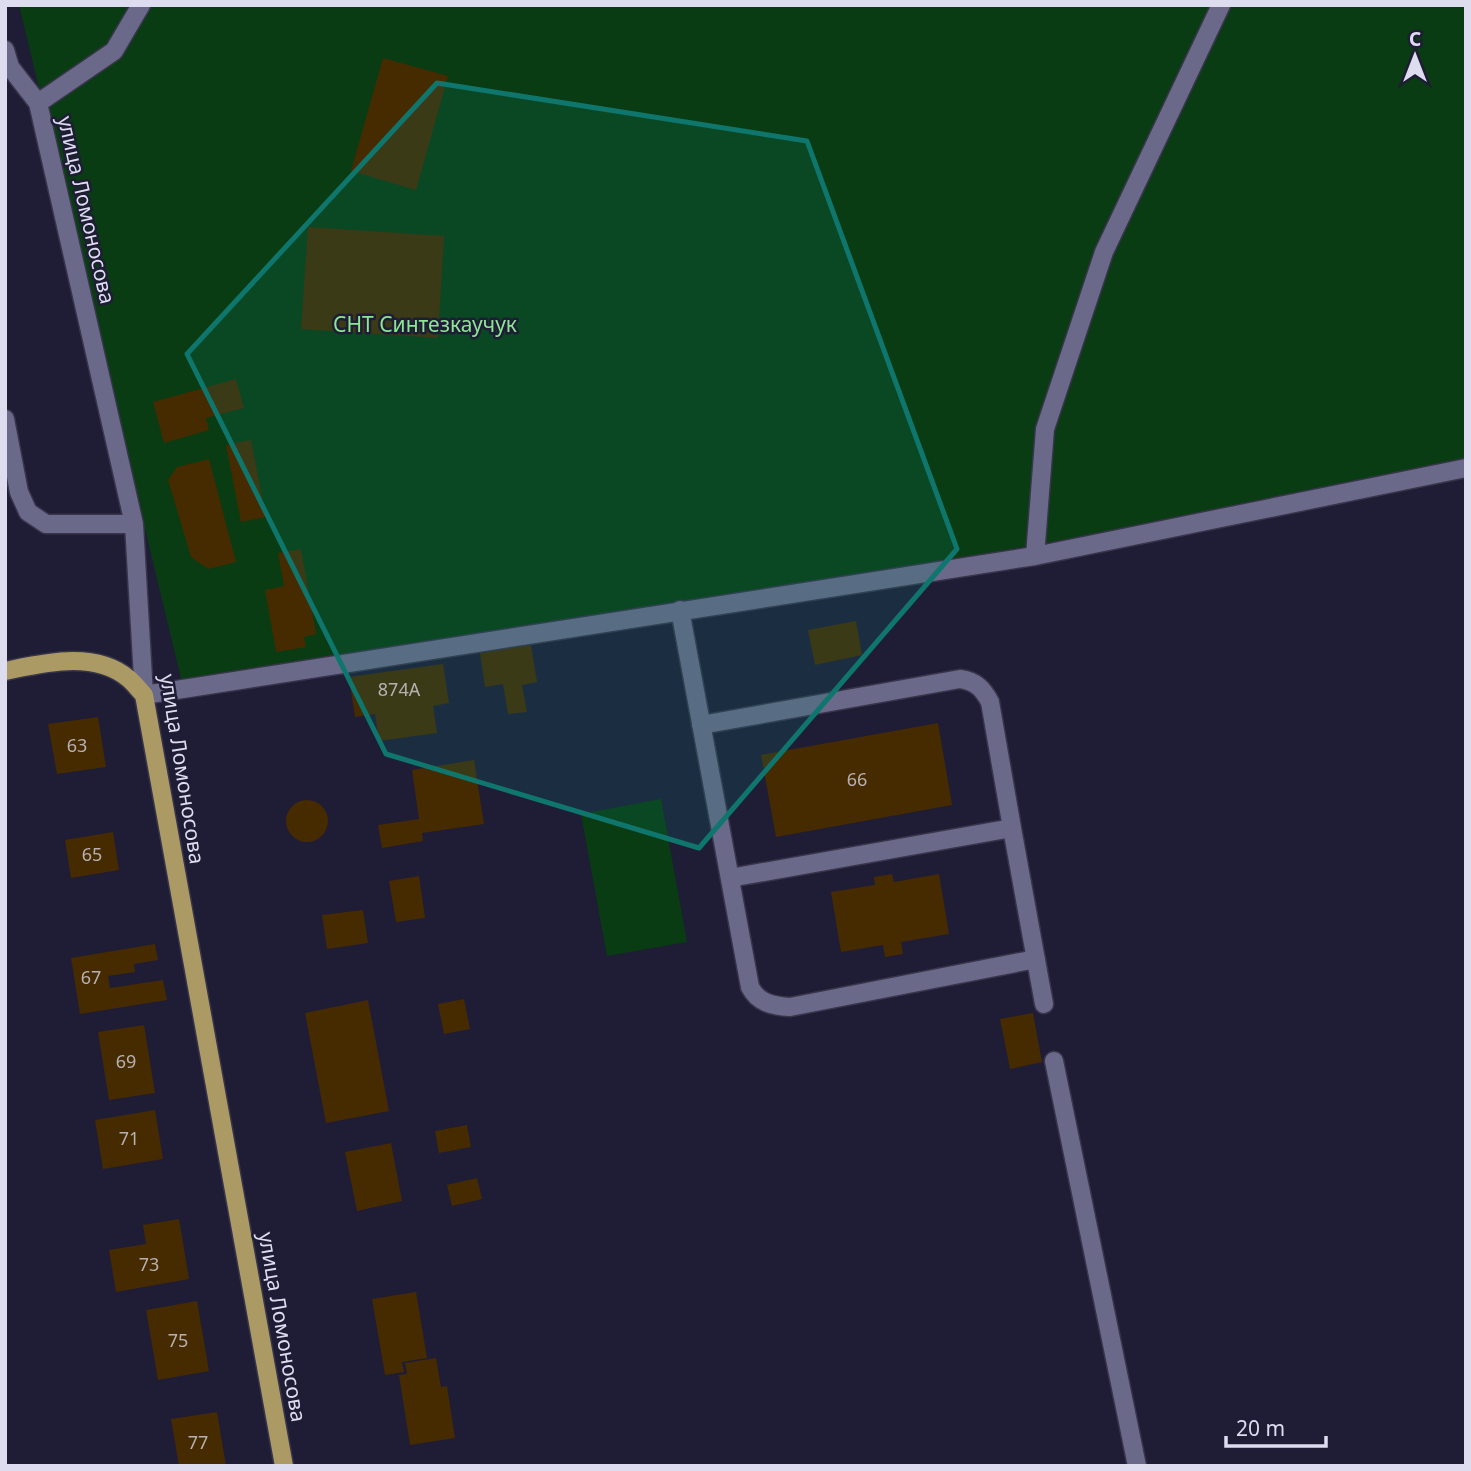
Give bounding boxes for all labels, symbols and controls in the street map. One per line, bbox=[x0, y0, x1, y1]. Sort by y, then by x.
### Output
north arrow bbox=[1380, 21, 1450, 91]
text: С bbox=[1409, 26, 1421, 52]
street label: улица Ломоносова bbox=[52, 113, 122, 307]
park label: СНТ Синтезкаучук bbox=[333, 310, 517, 338]
street label: улица Ломоносова bbox=[154, 672, 212, 866]
house number: 874А bbox=[378, 677, 421, 701]
house number: 63 bbox=[67, 733, 87, 757]
house number: 66 bbox=[847, 767, 867, 791]
house number: 65 bbox=[82, 842, 102, 866]
house number: 67 bbox=[81, 965, 101, 989]
house number: 69 bbox=[116, 1049, 136, 1073]
house number: 71 bbox=[119, 1126, 139, 1150]
street label: улица Ломоносова bbox=[253, 1230, 313, 1424]
house number: 73 bbox=[139, 1252, 159, 1276]
house number: 75 bbox=[168, 1328, 188, 1352]
scale bar bbox=[1226, 1404, 1326, 1448]
text: 20 m bbox=[1236, 1414, 1285, 1442]
house number: 77 bbox=[188, 1430, 208, 1454]

